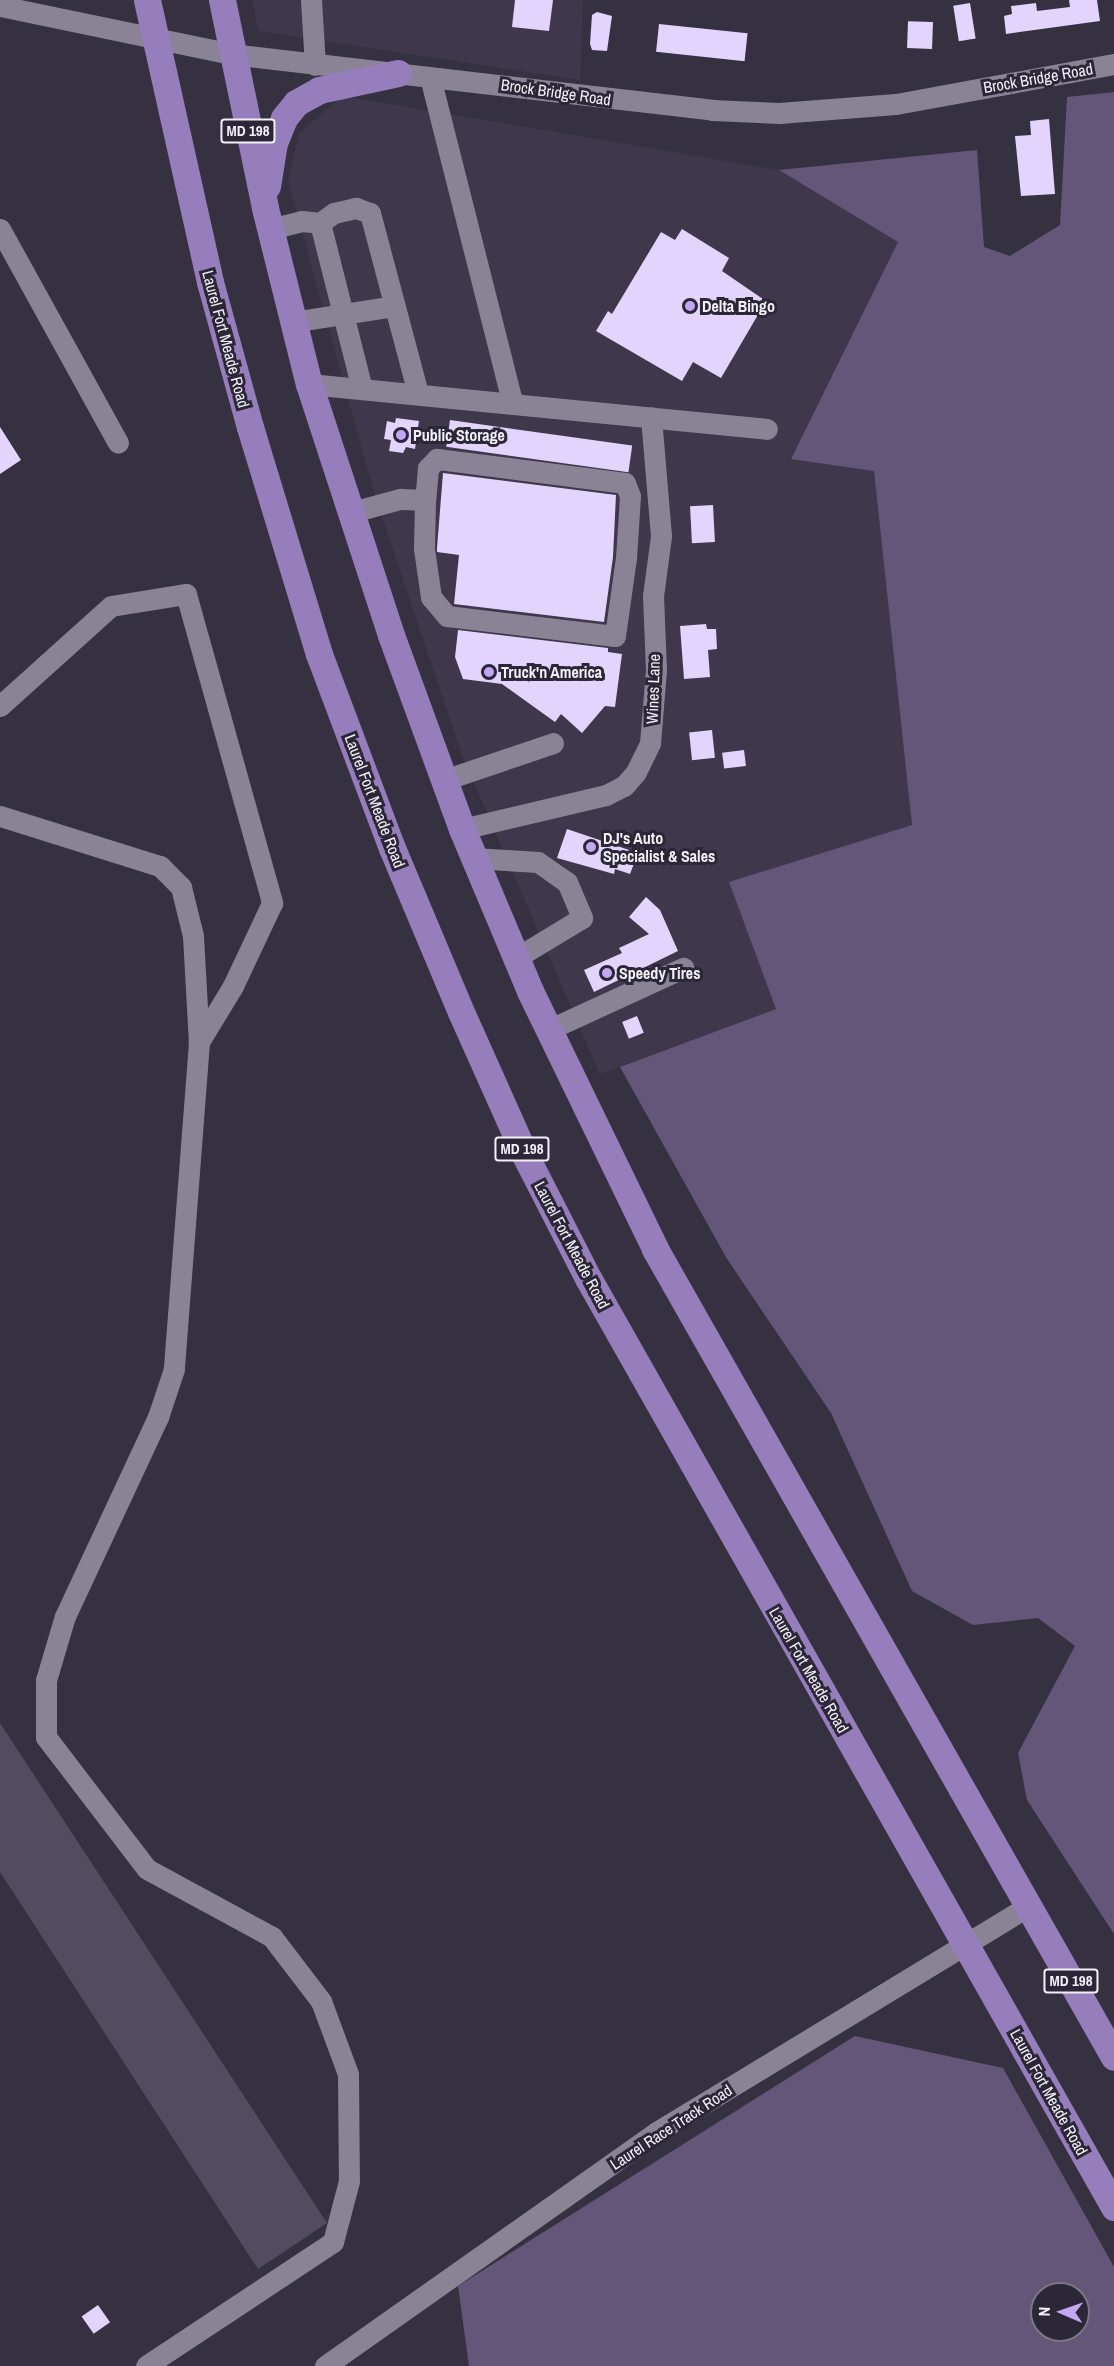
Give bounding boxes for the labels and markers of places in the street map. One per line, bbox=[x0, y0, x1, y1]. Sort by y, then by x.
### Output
place label: Delta Bingo bbox=[702, 296, 775, 316]
marker: Delta Bingo bbox=[683, 299, 697, 313]
place label: Public Storage bbox=[413, 425, 505, 445]
marker: Public Storage bbox=[394, 428, 408, 442]
place label: Truck'n America bbox=[501, 662, 603, 682]
marker: Truck'n America bbox=[482, 665, 496, 679]
place label: DJ's Auto Specialist & Sales bbox=[603, 828, 715, 866]
marker: DJ's Auto Specialist & Sales bbox=[584, 840, 598, 854]
place label: Speedy Tires bbox=[619, 963, 700, 983]
marker: Speedy Tires bbox=[600, 966, 614, 980]

